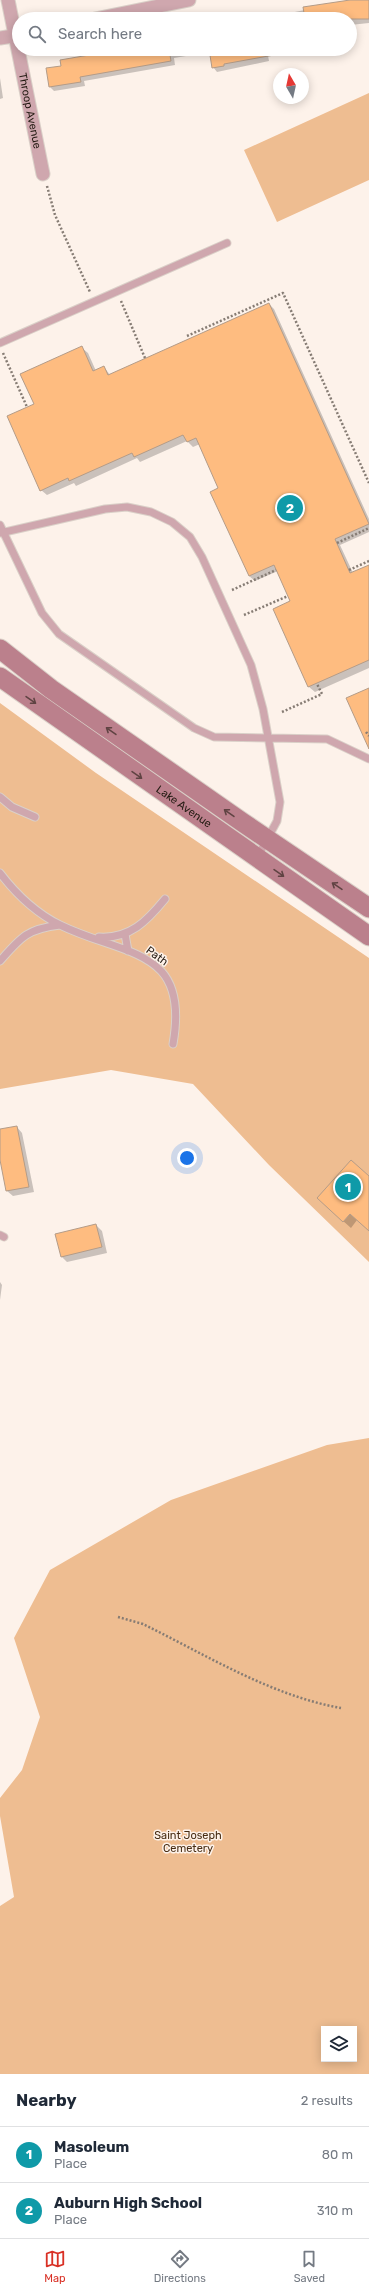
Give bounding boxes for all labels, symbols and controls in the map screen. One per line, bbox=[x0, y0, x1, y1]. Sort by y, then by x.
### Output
search box bbox=[12, 12, 357, 56]
icon: search bbox=[26, 23, 48, 45]
text: Search here bbox=[58, 25, 142, 43]
north arrow bbox=[273, 68, 309, 104]
street label: Throop Avenue bbox=[16, 72, 44, 150]
pin: 2 bbox=[277, 493, 303, 523]
one-way arrow bbox=[25, 696, 36, 704]
one-way arrow bbox=[106, 727, 117, 735]
one-way arrow bbox=[132, 771, 143, 779]
street label: Lake Avenue bbox=[154, 782, 214, 830]
one-way arrow bbox=[224, 809, 235, 817]
one-way arrow bbox=[273, 869, 284, 877]
one-way arrow bbox=[331, 882, 342, 890]
street label: Path bbox=[143, 944, 171, 968]
your location bbox=[177, 1148, 197, 1168]
pin: 1 bbox=[335, 1172, 361, 1202]
park label: Saint Joseph Cemetery bbox=[154, 1829, 222, 1855]
map controls bbox=[321, 2026, 357, 2062]
button: layers bbox=[321, 2026, 357, 2062]
text: Nearby bbox=[16, 2090, 77, 2110]
text: 2 results bbox=[301, 2093, 353, 2108]
text: Masoleum bbox=[54, 2138, 129, 2156]
text: 1 bbox=[26, 2147, 32, 2162]
text: 80 m bbox=[322, 2147, 353, 2162]
text: Place bbox=[54, 2156, 87, 2171]
text: Auburn High School bbox=[54, 2194, 202, 2212]
text: 2 bbox=[25, 2203, 33, 2218]
text: 310 m bbox=[317, 2203, 353, 2218]
text: Place bbox=[54, 2212, 87, 2227]
tab: Map bbox=[44, 2248, 66, 2285]
tab: Directions bbox=[154, 2248, 206, 2285]
tab: Saved bbox=[294, 2248, 325, 2285]

